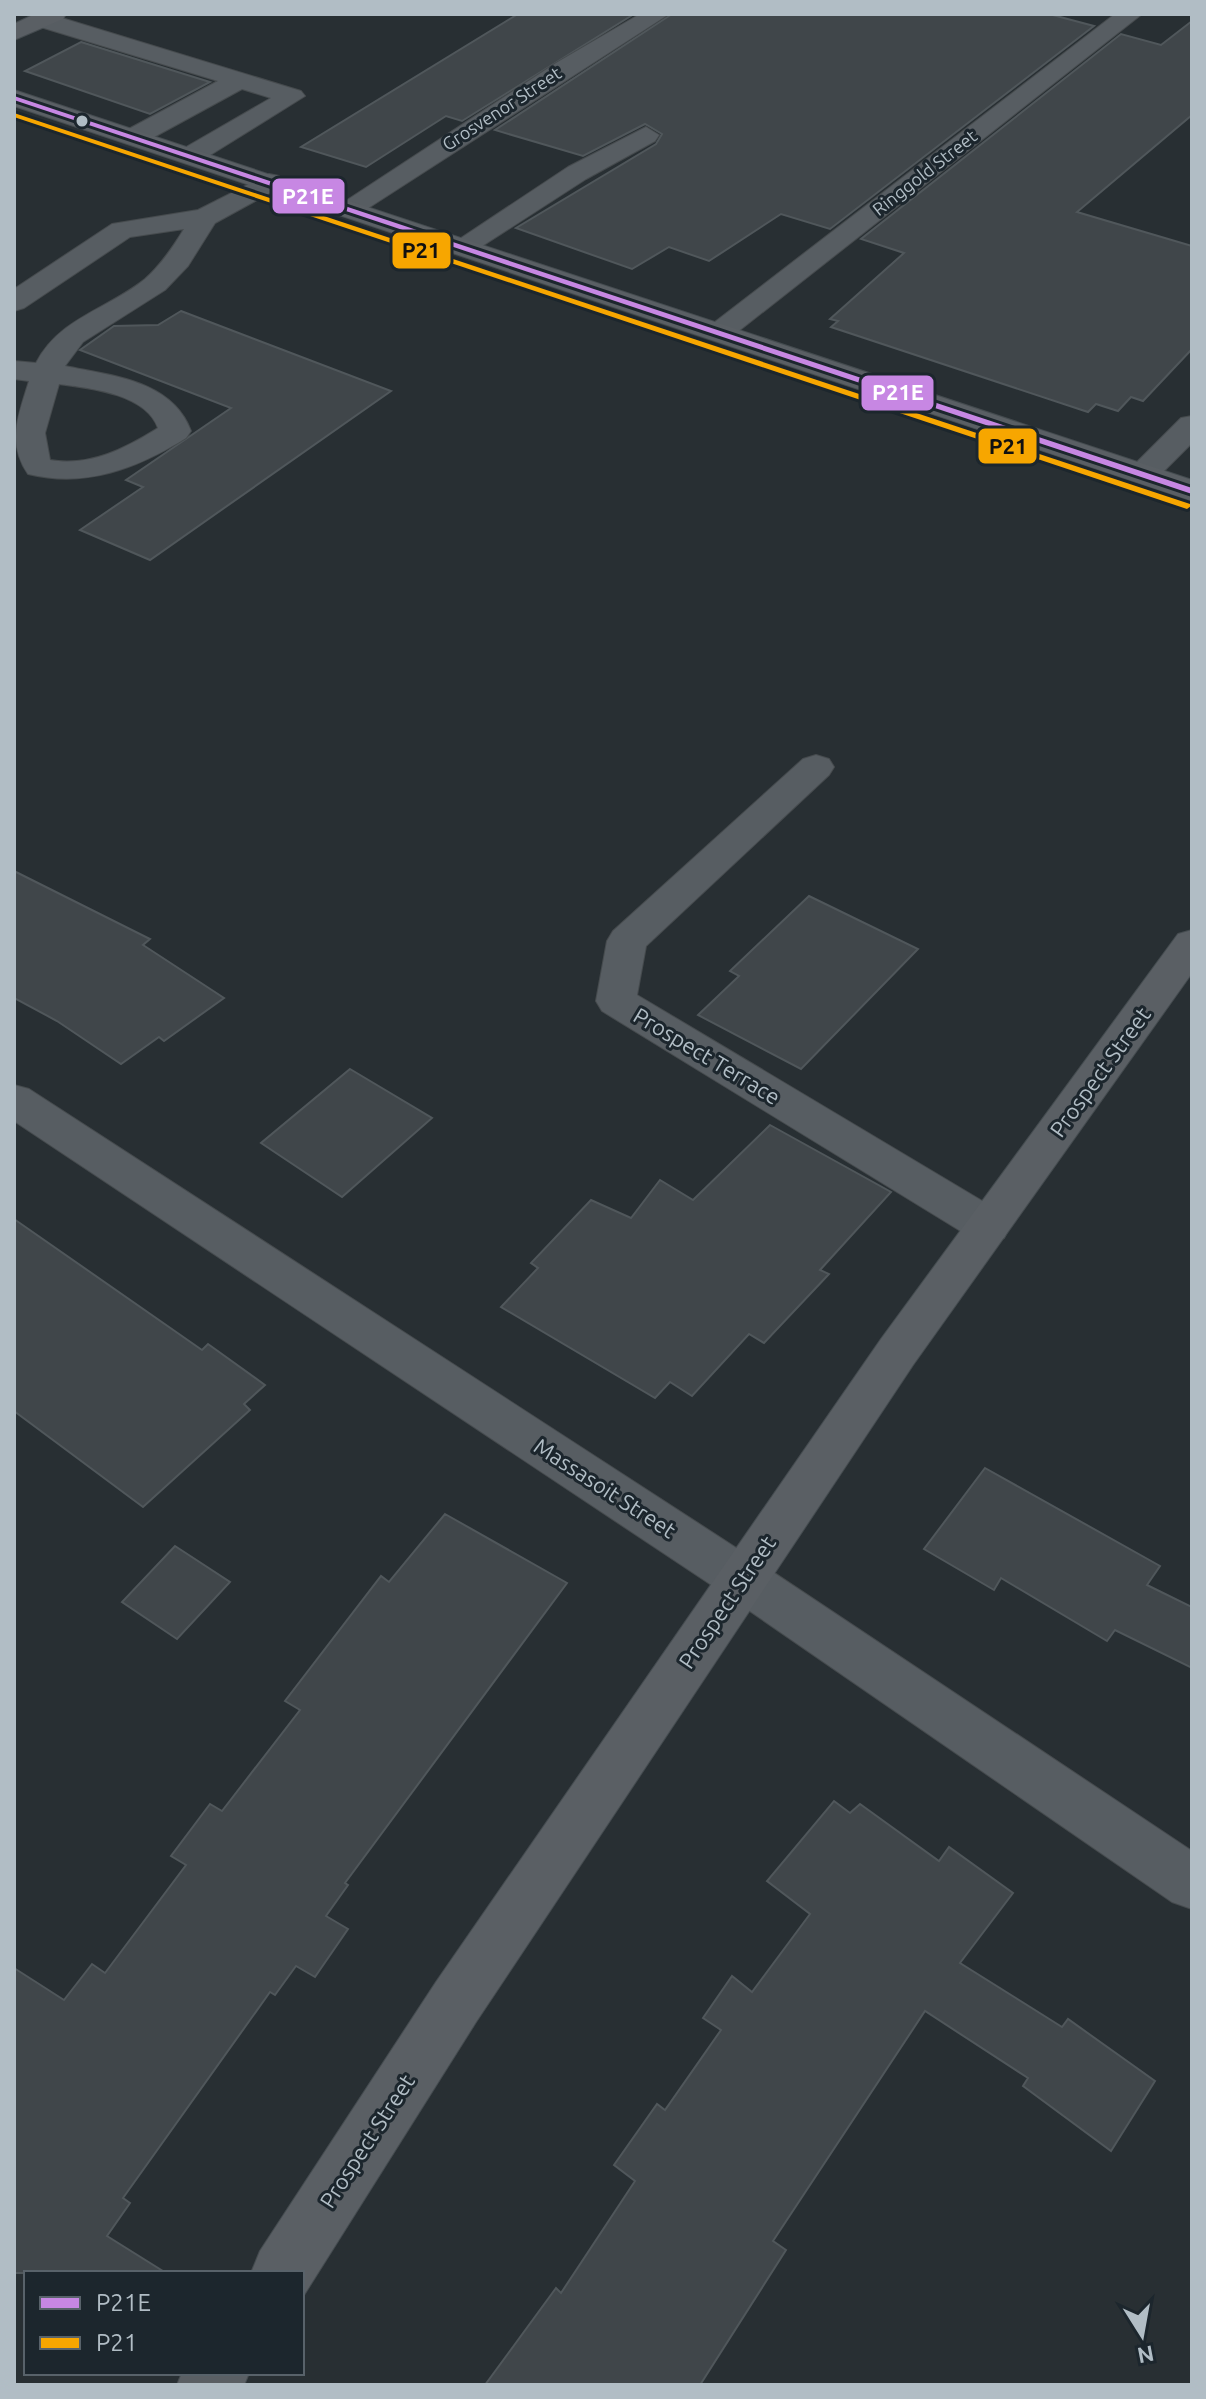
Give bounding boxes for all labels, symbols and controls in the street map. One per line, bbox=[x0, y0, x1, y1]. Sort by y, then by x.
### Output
street label: Grosvenor Street bbox=[438, 62, 565, 154]
unlabelled marker bbox=[74, 113, 90, 129]
street label: Ringgold Street bbox=[868, 125, 980, 219]
line badge: P21E bbox=[271, 177, 346, 215]
text: P21E bbox=[282, 183, 334, 208]
line badge: P21 bbox=[391, 231, 452, 270]
text: P21 bbox=[402, 237, 440, 262]
line badge: P21E bbox=[860, 374, 935, 412]
text: P21E bbox=[872, 379, 924, 404]
line badge: P21 bbox=[977, 427, 1038, 465]
text: P21 bbox=[989, 433, 1027, 458]
street label: Prospect Terrace bbox=[629, 1002, 785, 1109]
street label: Prospect Street bbox=[1044, 1002, 1155, 1141]
street label: Massasoit Street bbox=[530, 1433, 681, 1543]
street label: Prospect Street bbox=[673, 1531, 780, 1673]
street label: Prospect Street bbox=[314, 2069, 419, 2212]
legend bbox=[24, 2271, 304, 2375]
text: P21E bbox=[96, 2289, 151, 2316]
north arrow bbox=[1102, 2295, 1182, 2375]
text: P21 bbox=[96, 2329, 137, 2356]
text: N bbox=[1135, 2341, 1156, 2369]

